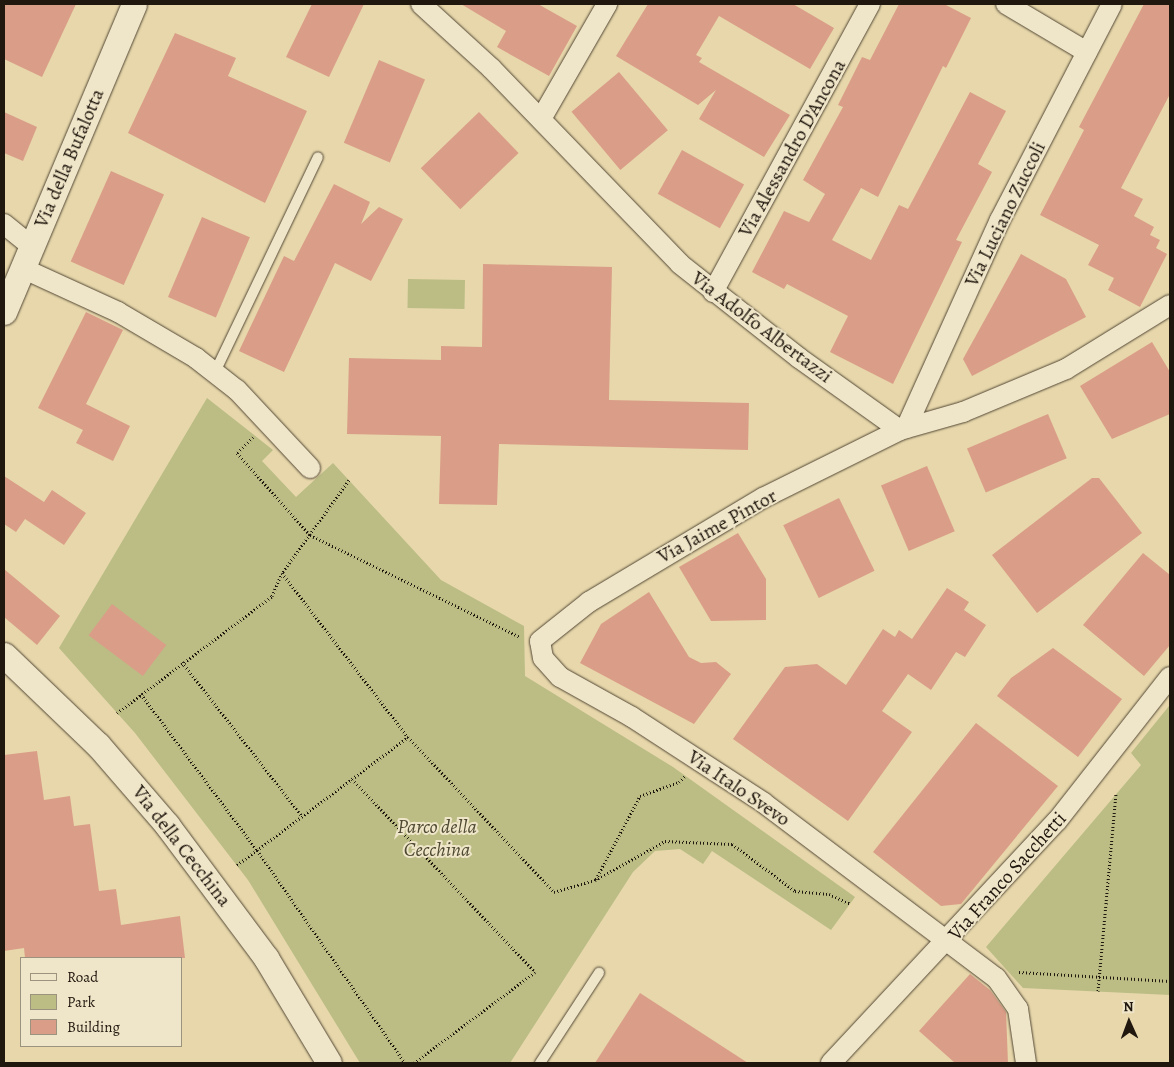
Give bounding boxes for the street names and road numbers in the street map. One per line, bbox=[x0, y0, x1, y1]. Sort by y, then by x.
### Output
street label: Via Alessandro D'Ancona bbox=[733, 55, 851, 241]
street label: Via della Bufalotta bbox=[29, 85, 109, 231]
street label: Via Luciano Zuccoli bbox=[959, 138, 1051, 290]
street label: Via Adolfo Albertazzi bbox=[687, 266, 837, 388]
street label: Via Jaime Pintor bbox=[653, 483, 781, 569]
street label: Via Italo Svevo bbox=[683, 745, 795, 831]
street label: Via della Cecchina bbox=[127, 781, 237, 911]
street label: Via Franco Sacchetti bbox=[943, 807, 1071, 945]

